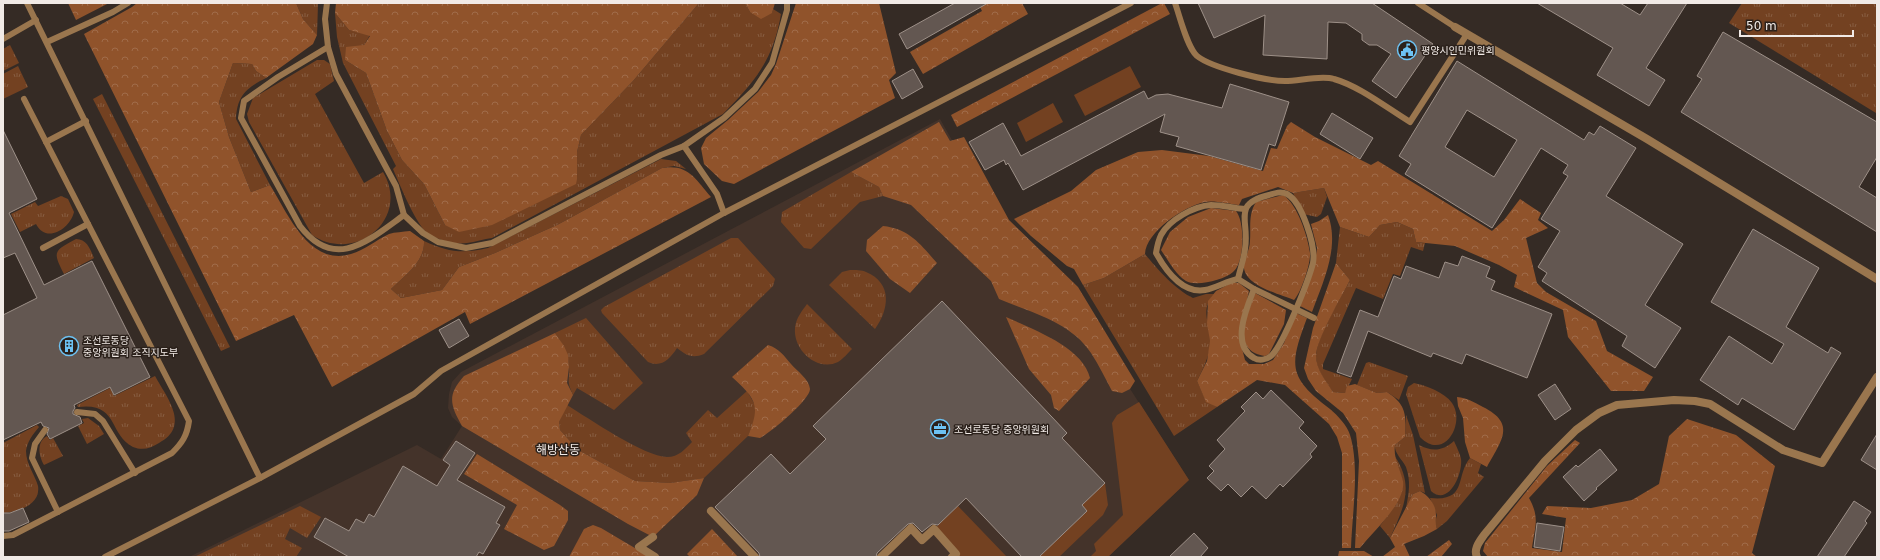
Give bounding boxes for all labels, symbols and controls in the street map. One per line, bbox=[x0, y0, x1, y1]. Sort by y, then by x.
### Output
scale bar bbox=[1740, 12, 1853, 38]
text: 50 m bbox=[1746, 19, 1777, 33]
public building icon: 평양시인민위원회 bbox=[1396, 39, 1418, 61]
place label: 평양시인민위원회 bbox=[1421, 45, 1495, 56]
building icon: 조선로동당 중앙위원회 조직지도부 bbox=[58, 335, 80, 357]
place label: 조선로동당 중앙위원회 조직지도부 bbox=[83, 335, 178, 358]
office icon: 조선로동당 중앙위원회 bbox=[929, 418, 951, 440]
place label: 조선로동당 중앙위원회 bbox=[954, 424, 1049, 435]
district label: 해방산동 bbox=[536, 443, 580, 457]

